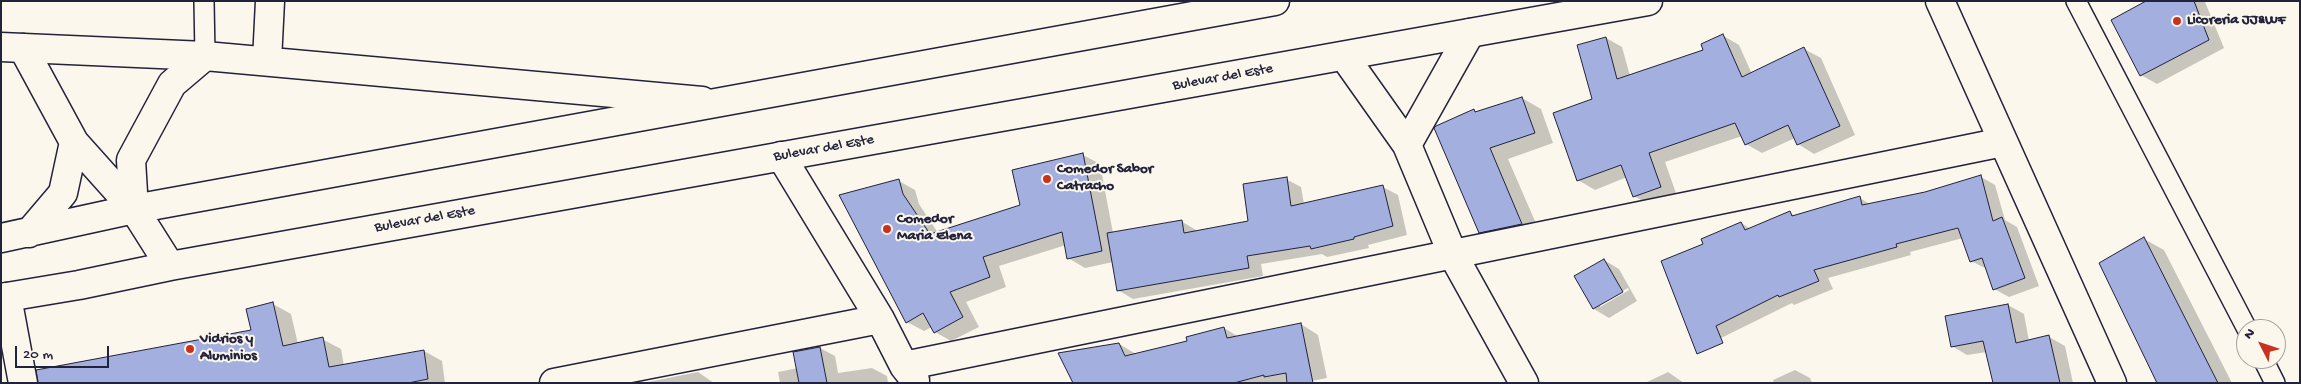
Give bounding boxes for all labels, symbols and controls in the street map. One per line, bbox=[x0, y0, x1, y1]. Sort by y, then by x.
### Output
place label: Licoreria JJ&WF bbox=[2187, 12, 2285, 30]
marker: Licoreria JJ&WF bbox=[2171, 15, 2183, 27]
street label: Bulevar del Este bbox=[1171, 60, 1275, 96]
street label: Bulevar del Este bbox=[772, 131, 876, 167]
place label: Comedor Sabor Catracho bbox=[1057, 161, 1153, 196]
marker: Comedor Sabor Catracho bbox=[1041, 173, 1053, 185]
street label: Bulevar del Este bbox=[373, 202, 477, 238]
place label: Comedor Maria Elena bbox=[897, 211, 972, 246]
marker: Comedor Maria Elena bbox=[881, 223, 893, 235]
north arrow bbox=[2236, 319, 2286, 369]
text: N bbox=[2241, 325, 2259, 344]
place label: Vidrios y Aluminios bbox=[200, 331, 257, 366]
scale bar bbox=[18, 336, 111, 368]
marker: Vidrios y Aluminios bbox=[184, 343, 196, 355]
text: 20 m bbox=[23, 346, 53, 364]

